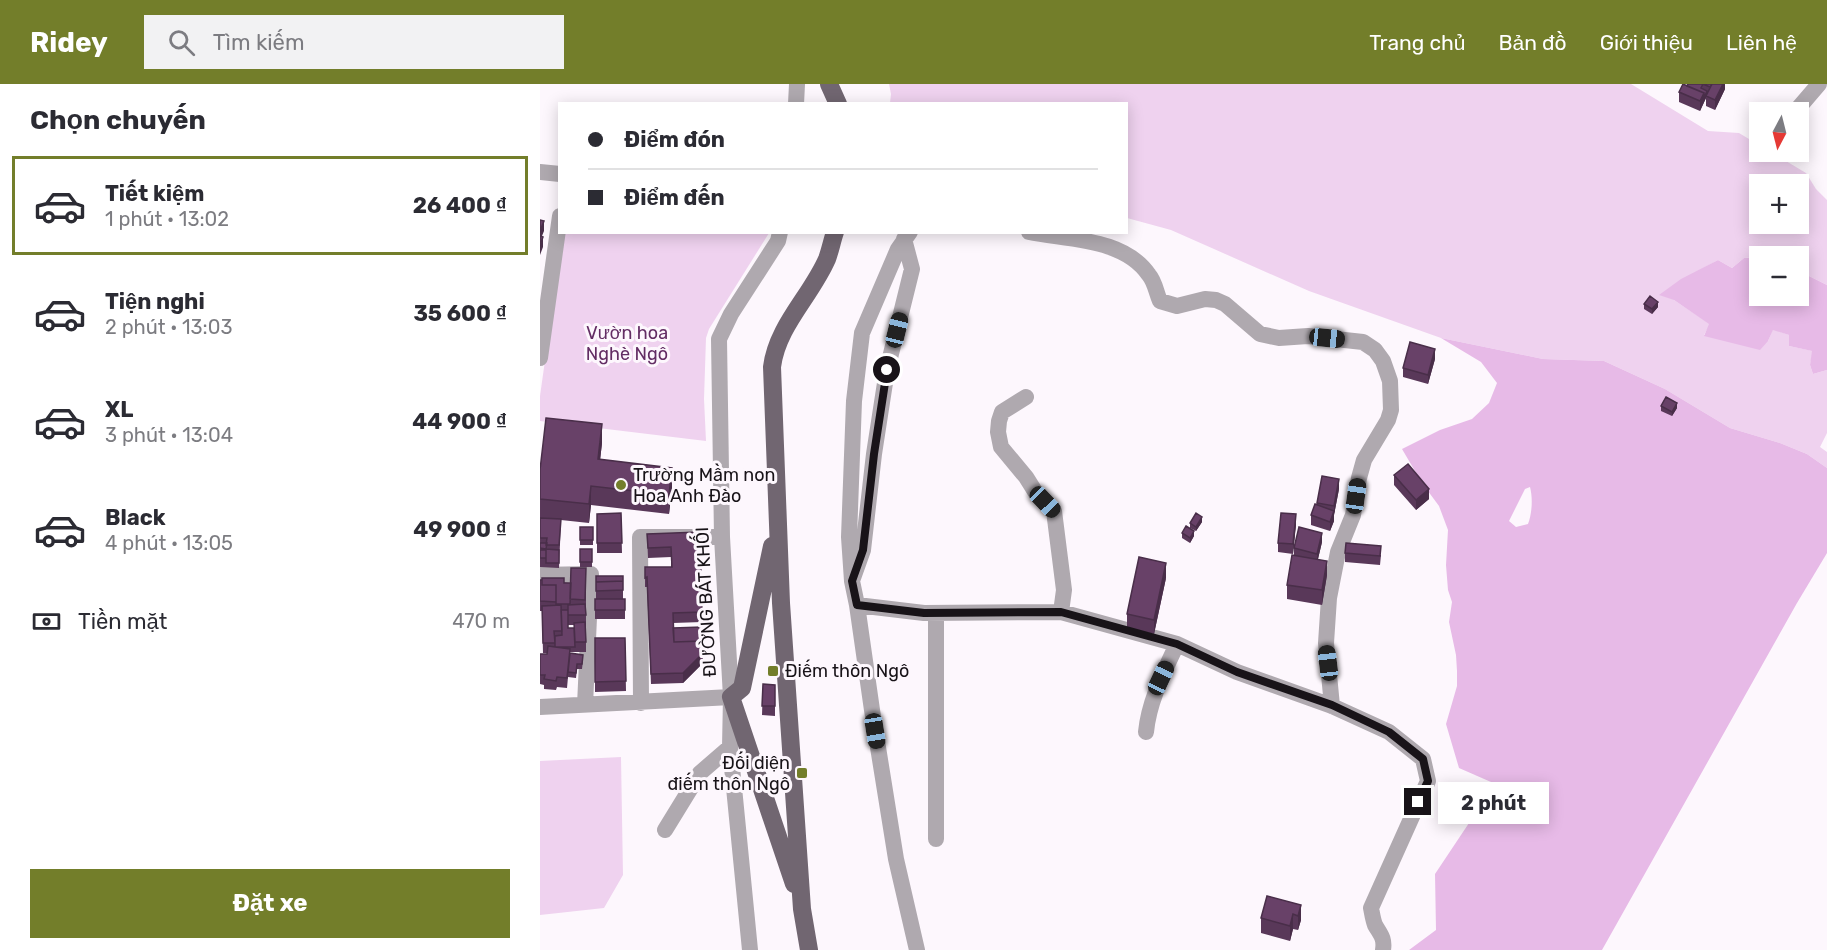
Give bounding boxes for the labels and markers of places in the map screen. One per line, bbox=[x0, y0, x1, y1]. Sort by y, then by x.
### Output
place label: Trường Mầm non Hoa Anh Đào bbox=[633, 463, 776, 507]
marker: Trường Mầm non Hoa Anh Đào bbox=[614, 478, 628, 492]
place label: Điếm thôn Ngô bbox=[785, 659, 909, 682]
marker: Điếm thôn Ngô bbox=[766, 664, 780, 678]
place label: Đối diện điếm thôn Ngô bbox=[668, 751, 790, 795]
marker: Đối diện điếm thôn Ngô bbox=[795, 766, 809, 780]

